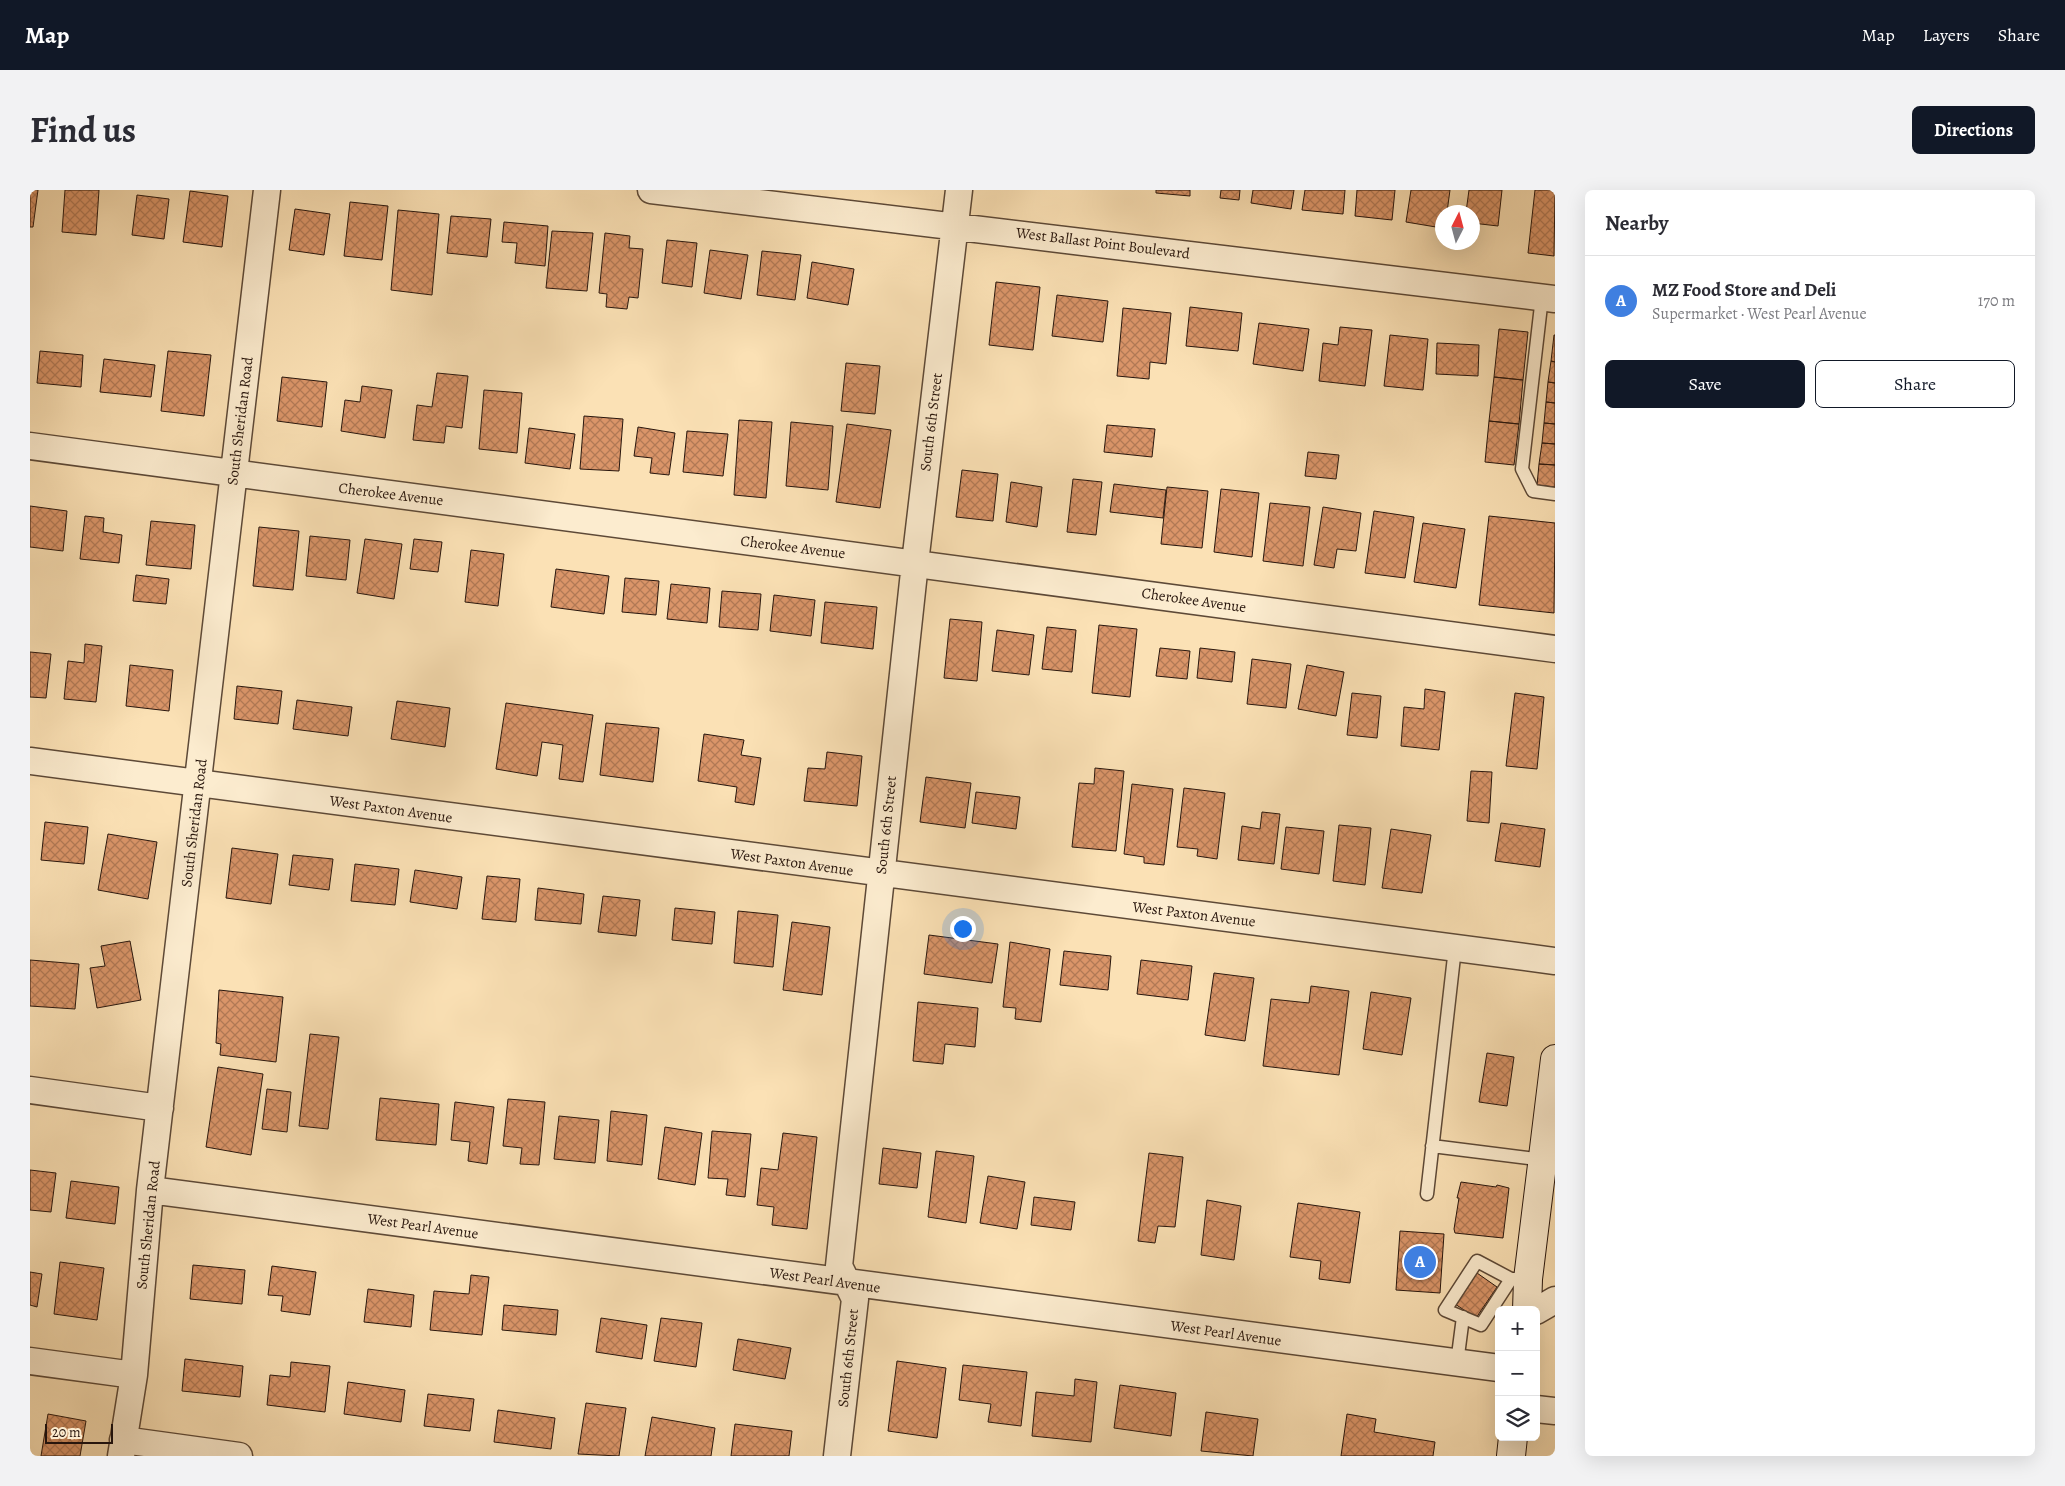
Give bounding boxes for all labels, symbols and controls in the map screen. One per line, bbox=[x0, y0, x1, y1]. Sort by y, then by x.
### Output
text: Map bbox=[25, 19, 69, 51]
text: Map bbox=[1862, 23, 1895, 47]
text: Layers bbox=[1923, 23, 1970, 47]
text: Share bbox=[1998, 23, 2040, 47]
text: Find us bbox=[30, 106, 136, 154]
button: Directions bbox=[1912, 106, 2035, 154]
north arrow bbox=[1435, 205, 1480, 250]
text: Nearby bbox=[1605, 209, 1668, 237]
street label: West Ballast Point Boulevard bbox=[1014, 222, 1192, 264]
text: MZ Food Store and Deli bbox=[1652, 277, 1836, 303]
text: A bbox=[1616, 290, 1626, 312]
text: 170 m bbox=[1978, 290, 2015, 312]
text: Supermarket · West Pearl Avenue bbox=[1652, 303, 1867, 325]
street label: South Sheridan Road bbox=[222, 355, 258, 486]
button: Save bbox=[1605, 360, 1805, 408]
button: Share bbox=[1815, 360, 2015, 408]
street label: South 6th Street bbox=[915, 372, 947, 472]
street label: Cherokee Avenue bbox=[337, 478, 445, 510]
street label: Cherokee Avenue bbox=[739, 531, 847, 563]
street label: Cherokee Avenue bbox=[1140, 583, 1248, 617]
street label: South Sheridan Road bbox=[176, 757, 212, 888]
street label: South 6th Street bbox=[871, 775, 901, 875]
street label: West Paxton Avenue bbox=[327, 790, 454, 828]
street label: West Paxton Avenue bbox=[728, 843, 855, 881]
street label: West Paxton Avenue bbox=[1130, 896, 1257, 932]
your location bbox=[950, 916, 976, 942]
street label: South Sheridan Road bbox=[131, 1159, 165, 1290]
street label: West Pearl Avenue bbox=[365, 1208, 480, 1244]
pin: A bbox=[1404, 1243, 1436, 1281]
street label: West Pearl Avenue bbox=[767, 1262, 882, 1298]
map controls bbox=[1495, 1306, 1540, 1441]
button: + bbox=[1495, 1306, 1540, 1351]
street label: South 6th Street bbox=[833, 1308, 863, 1408]
street label: West Pearl Avenue bbox=[1168, 1315, 1283, 1351]
button: − bbox=[1495, 1351, 1540, 1396]
button: layers bbox=[1495, 1396, 1540, 1441]
scale bar bbox=[45, 1421, 112, 1444]
text: 20 m bbox=[52, 1423, 81, 1442]

